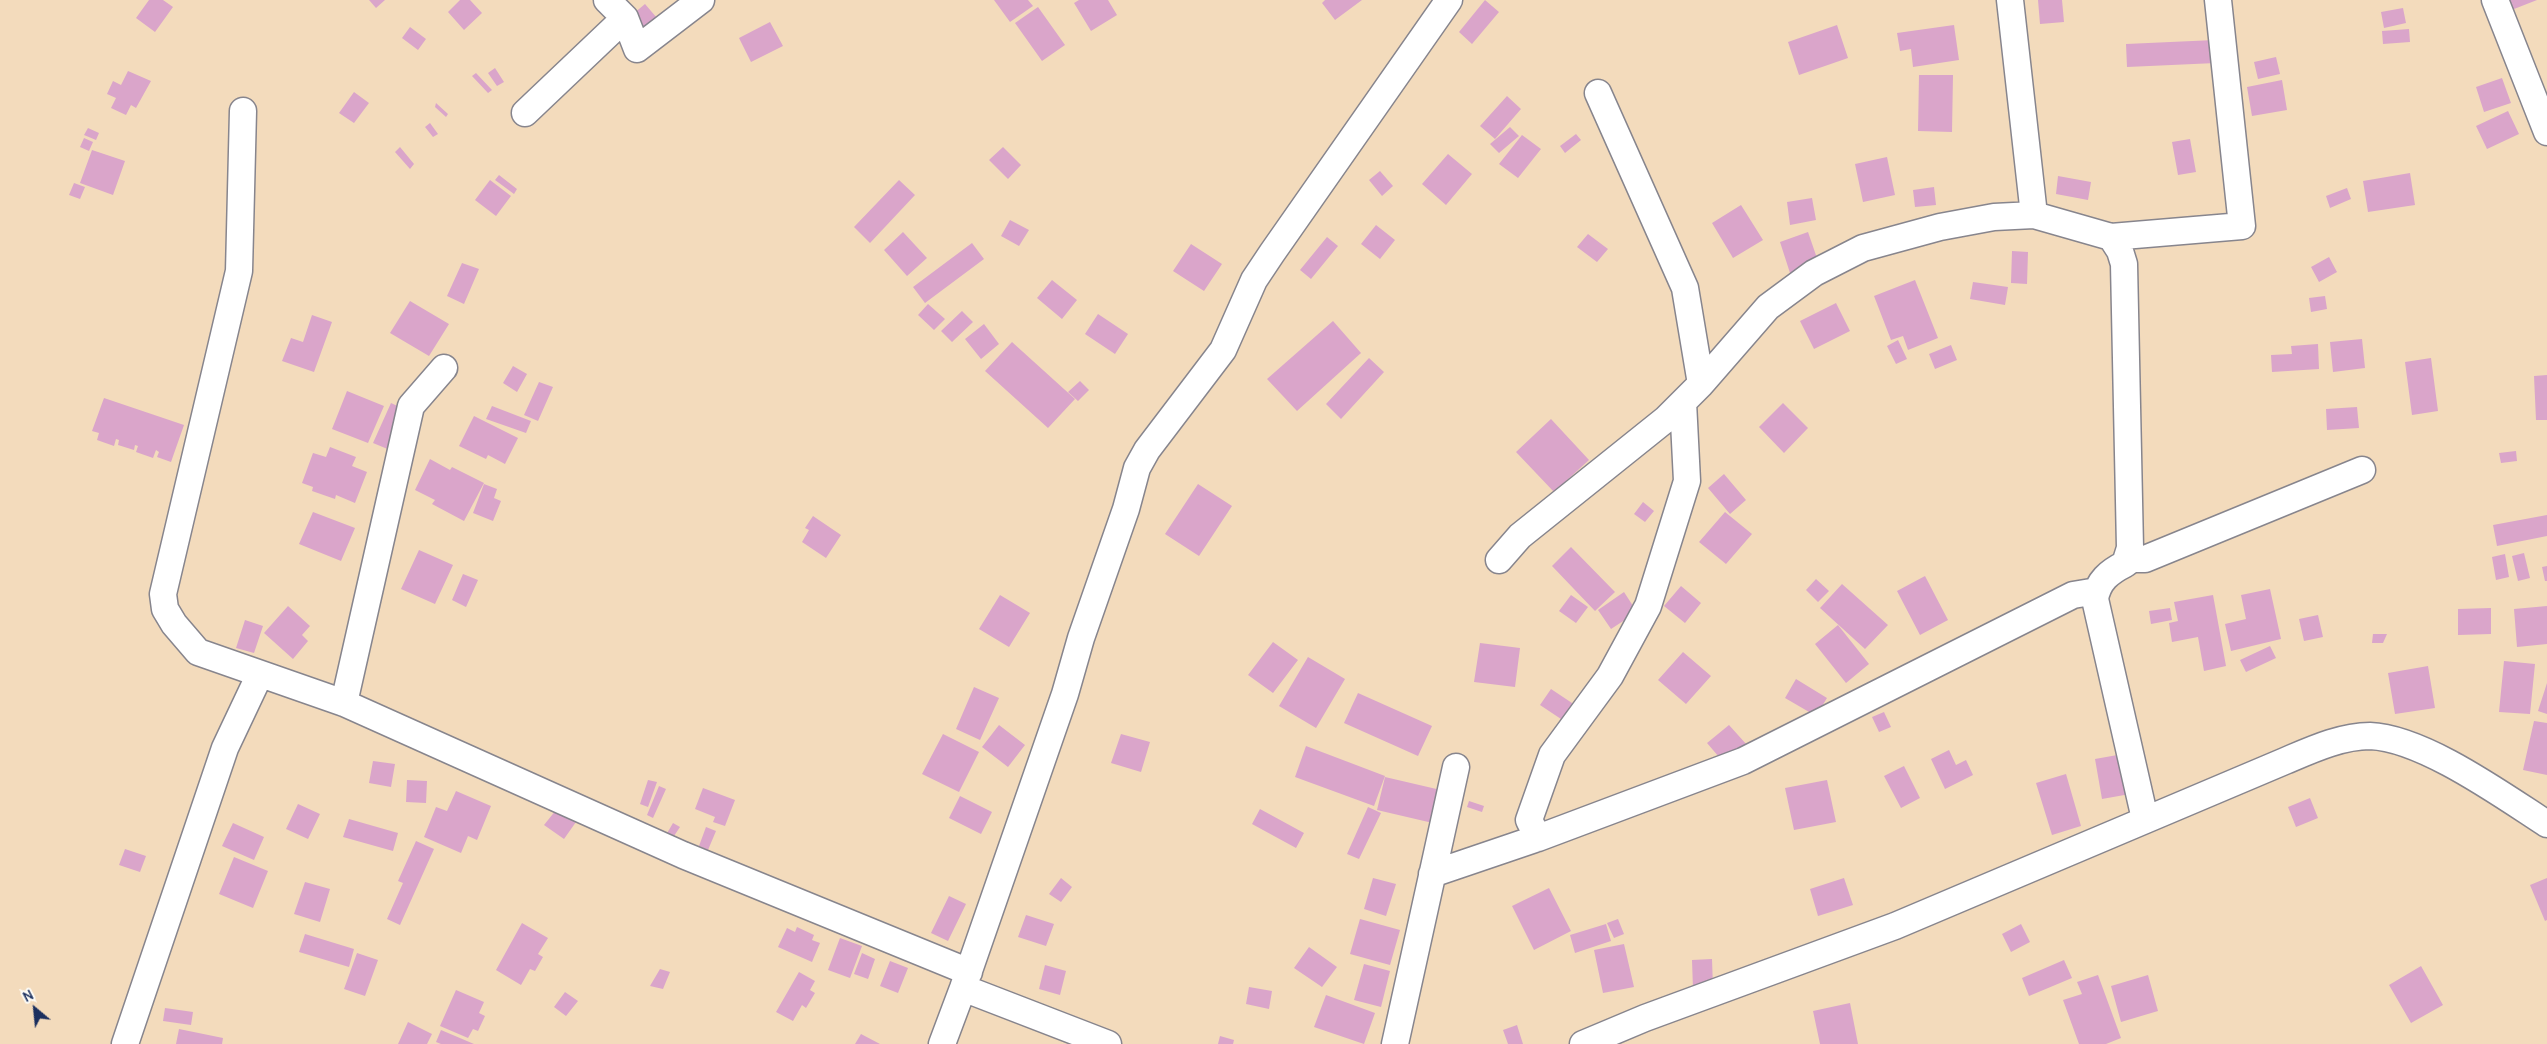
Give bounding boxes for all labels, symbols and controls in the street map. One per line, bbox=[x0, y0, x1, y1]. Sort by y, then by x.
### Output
north arrow bbox=[10, 984, 60, 1034]
text: N bbox=[19, 986, 36, 1006]

